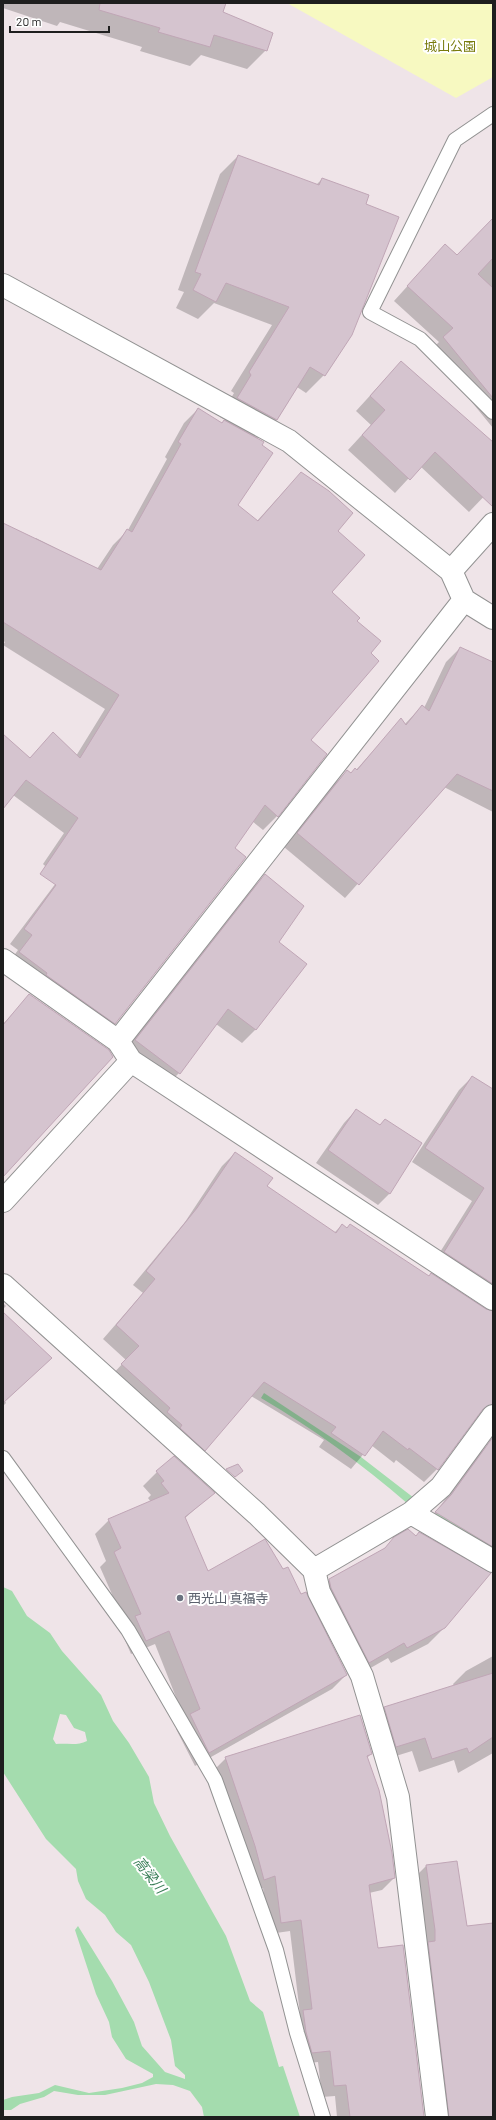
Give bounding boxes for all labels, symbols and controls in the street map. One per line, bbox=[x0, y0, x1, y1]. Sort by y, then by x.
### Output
scale bar bbox=[10, 8, 109, 34]
text: 20 m bbox=[16, 14, 42, 28]
park label: 城山公園 bbox=[424, 38, 476, 54]
place label: 西光山 真福寺 bbox=[188, 1590, 269, 1606]
marker: 西光山 真福寺 bbox=[175, 1593, 185, 1603]
water label: 高梁川 bbox=[131, 1853, 171, 1898]

